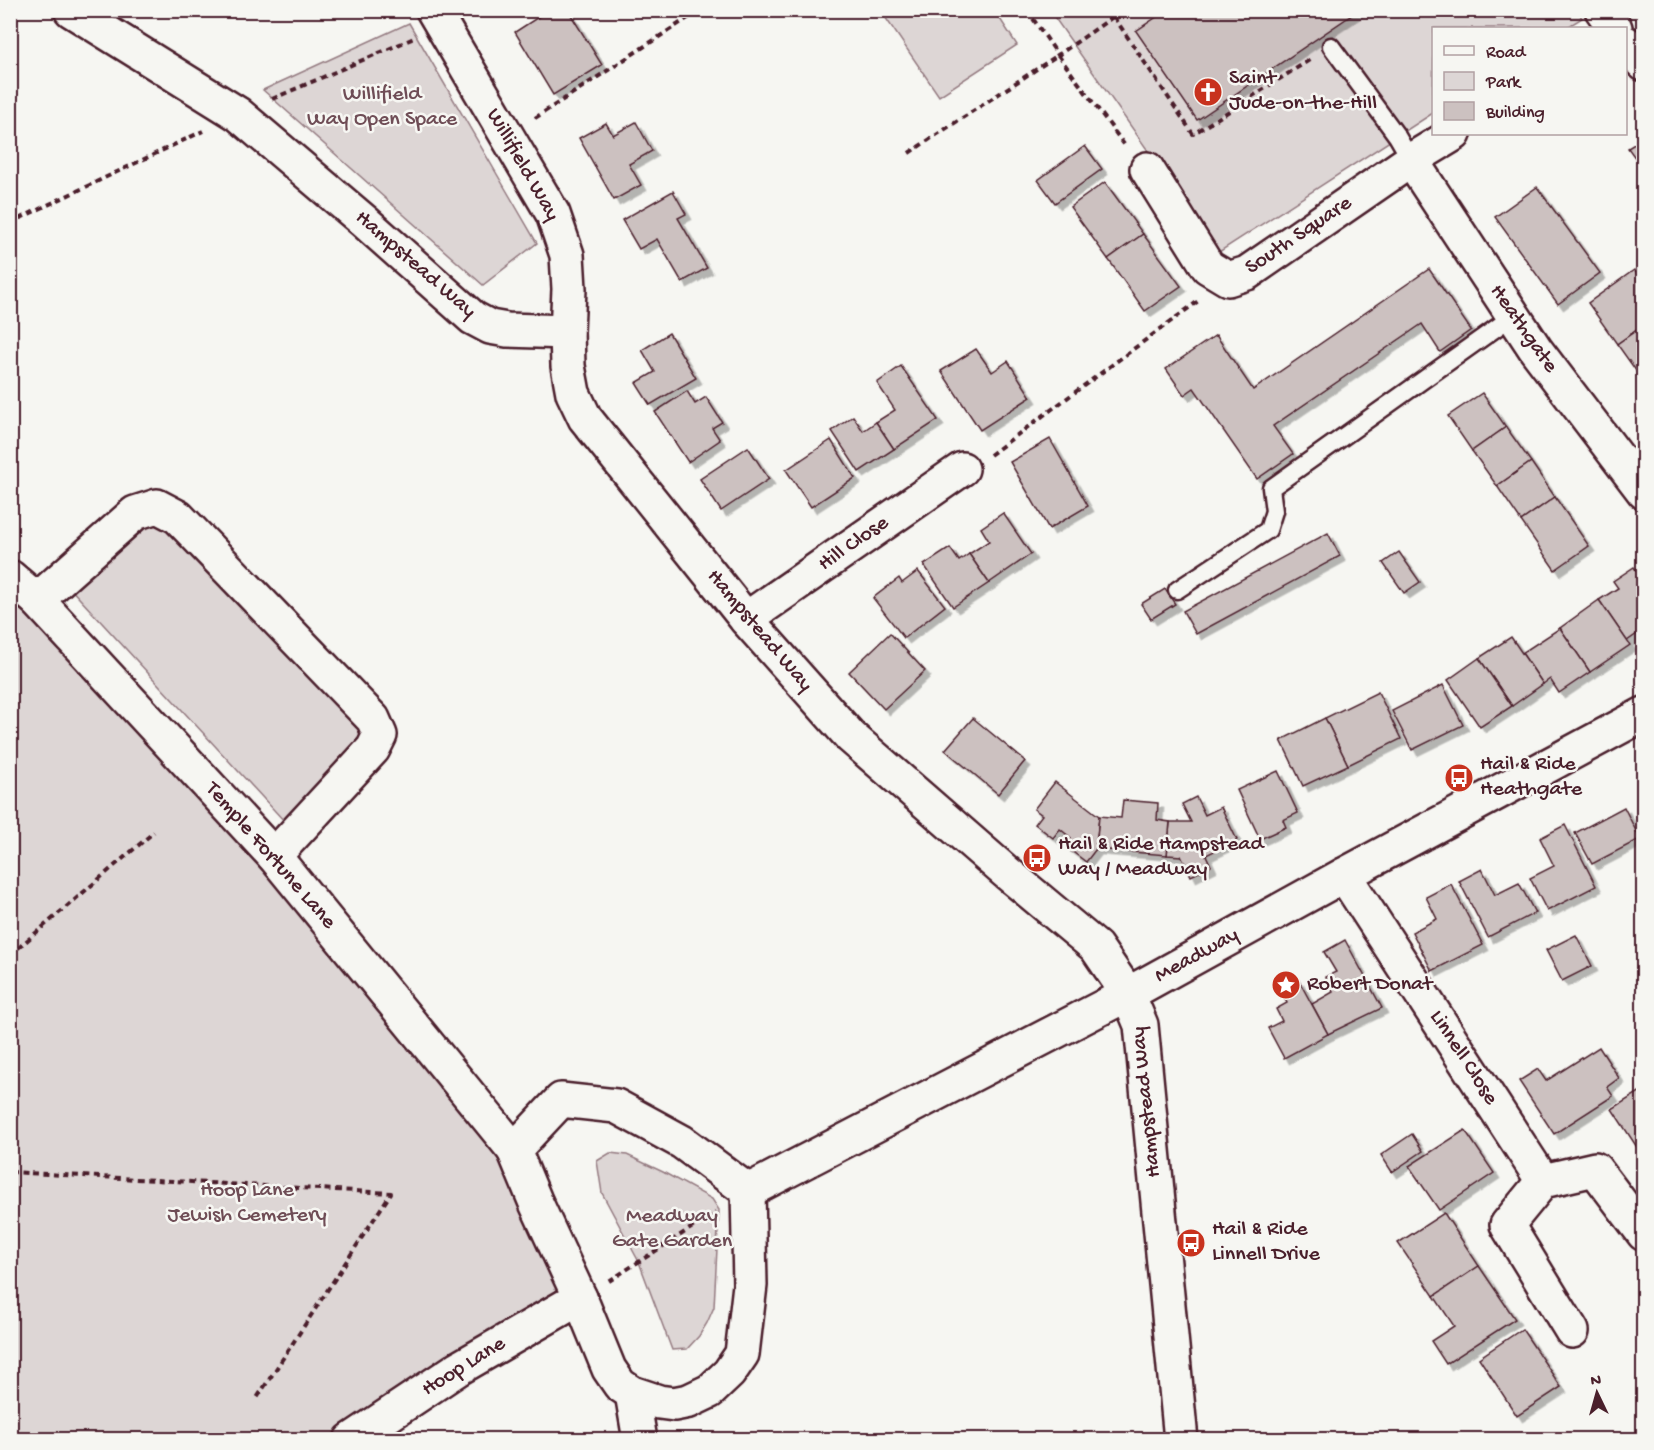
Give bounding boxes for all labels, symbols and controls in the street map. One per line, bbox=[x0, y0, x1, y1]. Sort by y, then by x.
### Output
legend bbox=[1432, 27, 1627, 135]
text: Road bbox=[1486, 43, 1527, 64]
place label: Saint Jude-on-the-Hill bbox=[1229, 66, 1377, 117]
text: Park bbox=[1485, 73, 1522, 94]
church icon: Saint Jude-on-the-Hill bbox=[1192, 76, 1224, 108]
park label: Willifield Way Open Space bbox=[307, 82, 458, 133]
text: Building bbox=[1485, 103, 1545, 124]
street label: Willifield Way bbox=[479, 104, 565, 226]
street label: South Square bbox=[1241, 190, 1358, 281]
street label: Hampstead Way bbox=[349, 205, 481, 325]
street label: Heathgate bbox=[1483, 280, 1563, 379]
street label: Hill Close bbox=[814, 510, 895, 578]
street label: Hampstead Way bbox=[700, 565, 818, 698]
place label: Hail & Ride Heathgate bbox=[1480, 752, 1583, 803]
bus stop icon: Hail & Ride Heathgate bbox=[1443, 762, 1475, 794]
street label: Temple Fortune Lane bbox=[198, 776, 341, 935]
place label: Hail & Ride Hampstead Way / Meadway bbox=[1058, 832, 1266, 883]
bus stop icon: Hail & Ride Hampstead Way / Meadway bbox=[1021, 842, 1053, 874]
street label: Meadway bbox=[1151, 922, 1244, 990]
place icon: Robert Donat bbox=[1270, 969, 1302, 1001]
place label: Robert Donat bbox=[1307, 972, 1434, 998]
street label: Linnell Close bbox=[1423, 1006, 1504, 1111]
street label: Hampstead Way bbox=[1126, 1025, 1168, 1179]
park label: Hoop Lane Jewish Cemetery bbox=[167, 1178, 327, 1229]
park label: Meadway Gate Garden bbox=[612, 1204, 733, 1255]
place label: Hail & Ride Linnell Drive bbox=[1212, 1217, 1321, 1268]
bus stop icon: Hail & Ride Linnell Drive bbox=[1175, 1227, 1207, 1259]
street label: Hoop Lane bbox=[417, 1331, 511, 1403]
north arrow bbox=[1567, 1363, 1627, 1423]
text: N bbox=[1590, 1372, 1603, 1391]

